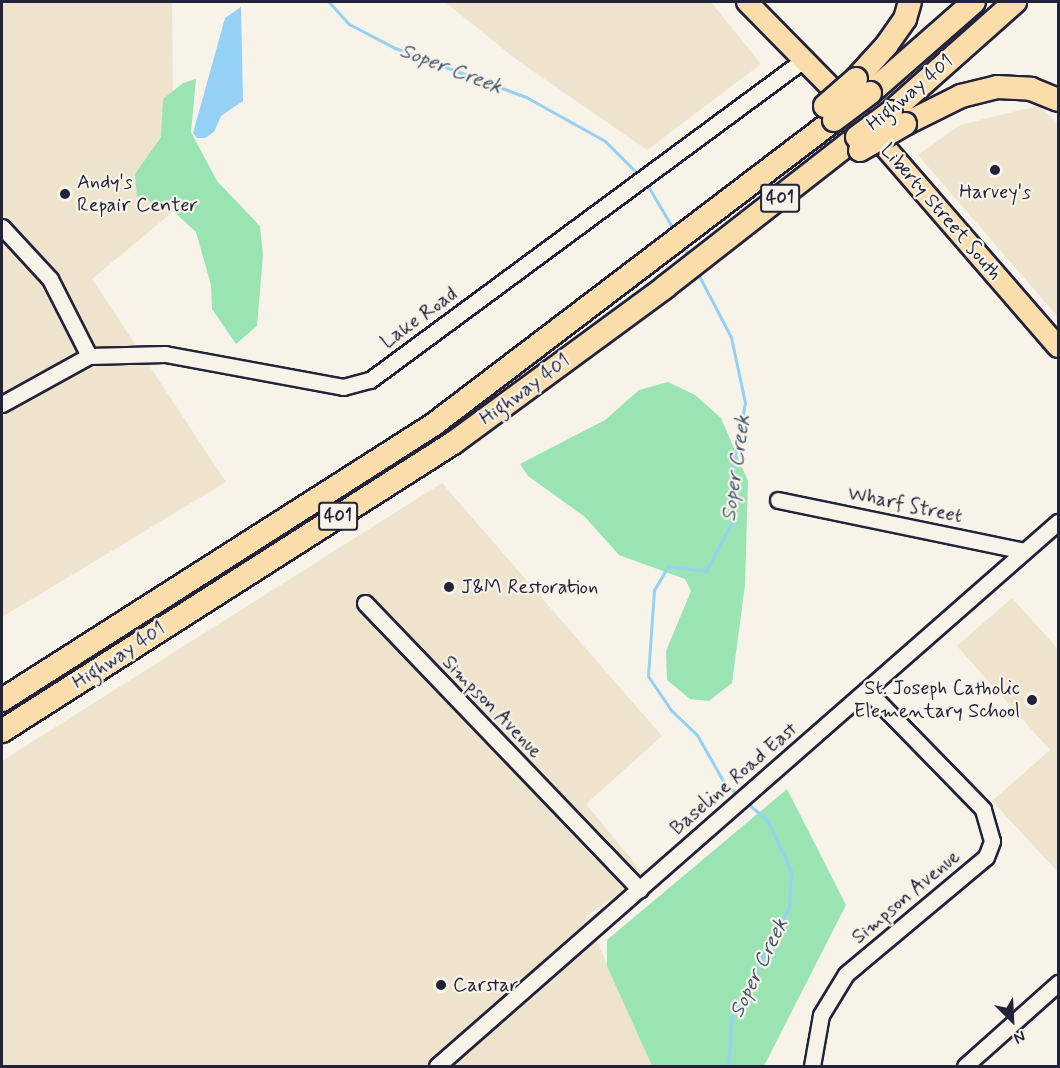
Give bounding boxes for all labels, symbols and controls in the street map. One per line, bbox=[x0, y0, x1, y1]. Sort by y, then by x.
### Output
water label: Soper Creek bbox=[396, 38, 506, 100]
street label: Highway 401 bbox=[862, 50, 958, 136]
street label: Liberty Street South bbox=[875, 139, 1007, 285]
marker: Harvey's bbox=[988, 163, 1002, 177]
place label: Andy's Repair Center bbox=[77, 170, 198, 217]
place label: Harvey's bbox=[959, 180, 1031, 204]
road number: 401 bbox=[759, 183, 801, 213]
marker: Andy's Repair Center bbox=[58, 187, 72, 201]
street label: Lake Road bbox=[376, 282, 462, 354]
street label: Highway 401 bbox=[475, 349, 575, 431]
water label: Soper Creek bbox=[716, 413, 756, 523]
street label: Wharf Street bbox=[844, 481, 966, 529]
road number: 401 bbox=[317, 501, 359, 531]
place label: J&M Restoration bbox=[461, 575, 599, 599]
marker: J&M Restoration bbox=[442, 580, 456, 594]
street label: Highway 401 bbox=[68, 617, 170, 695]
street label: Simpson Avenue bbox=[435, 649, 549, 765]
place label: St. Joseph Catholic Elementary School bbox=[854, 676, 1020, 723]
marker: St. Joseph Catholic Elementary School bbox=[1025, 693, 1039, 707]
street label: Baseline Road East bbox=[666, 718, 802, 840]
street label: Simpson Avenue bbox=[845, 843, 967, 951]
water label: Soper Creek bbox=[724, 914, 794, 1022]
place label: Carstar bbox=[453, 973, 518, 997]
marker: Carstar bbox=[434, 978, 448, 992]
north arrow bbox=[982, 990, 1042, 1050]
text: N bbox=[1010, 1025, 1029, 1049]

